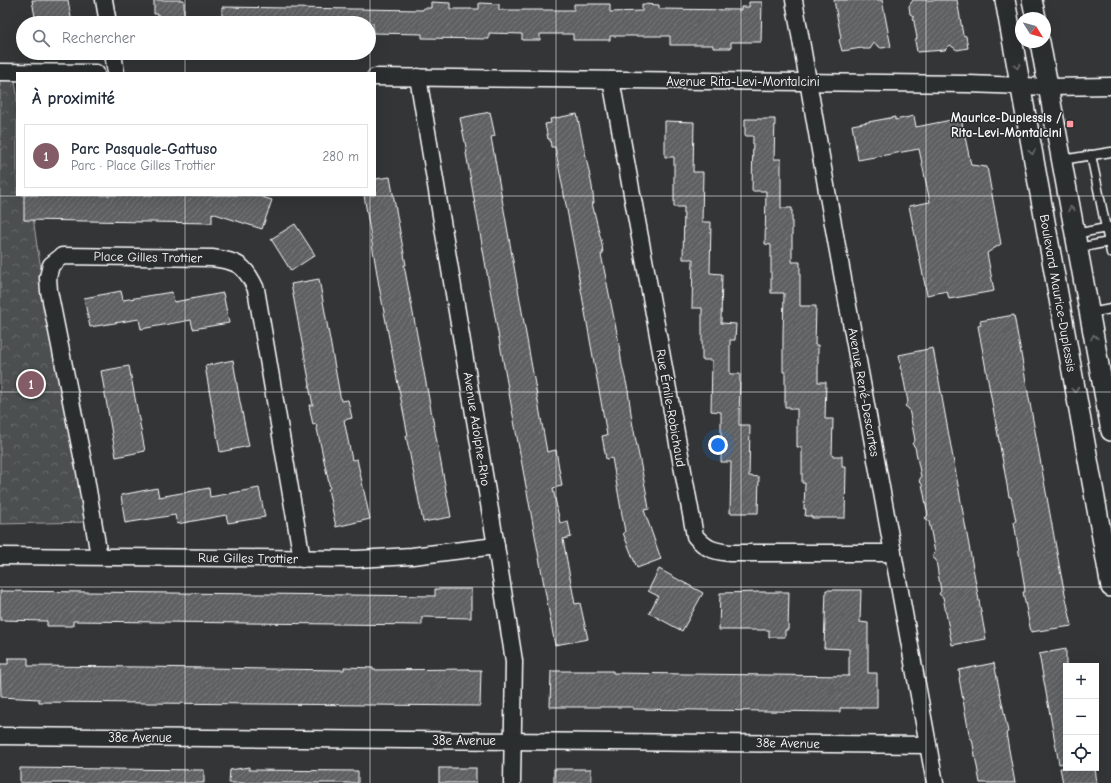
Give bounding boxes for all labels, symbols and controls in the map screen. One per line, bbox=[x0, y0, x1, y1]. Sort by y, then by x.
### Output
north arrow bbox=[1015, 12, 1051, 48]
search box bbox=[16, 16, 376, 60]
icon: search bbox=[30, 27, 52, 49]
text: Rechercher bbox=[62, 29, 135, 47]
one-way arrow bbox=[1012, 63, 1020, 69]
street label: Avenue Rita-Levi-Montalcini bbox=[666, 74, 820, 89]
text: À proximité bbox=[32, 89, 115, 108]
place label: Maurice-Duplessis / Rita-Levi-Montalcini bbox=[951, 110, 1062, 140]
marker: Maurice-Duplessis / Rita-Levi-Montalcini bbox=[1065, 119, 1075, 129]
text: Parc Pasquale-Gattuso bbox=[71, 140, 217, 158]
text: 1 bbox=[43, 149, 49, 164]
text: 280 m bbox=[322, 149, 359, 164]
one-way arrow bbox=[1027, 149, 1036, 155]
text: Parc · Place Gilles Trottier bbox=[71, 158, 215, 173]
one-way arrow bbox=[1067, 206, 1076, 212]
street label: Boulevard Maurice-Duplessis bbox=[1037, 213, 1079, 373]
street label: Place Gilles Trottier bbox=[94, 249, 203, 265]
street label: Avenue René-Descartes bbox=[845, 326, 883, 458]
one-way arrow bbox=[1090, 334, 1099, 340]
street label: Rue Émile-Robichaud bbox=[653, 348, 690, 468]
pin: 1 bbox=[18, 369, 44, 399]
street label: Avenue Adolphe-Rho bbox=[461, 371, 493, 487]
one-way arrow bbox=[1070, 387, 1079, 393]
your location bbox=[708, 435, 728, 455]
street label: Rue Gilles Trottier bbox=[198, 550, 299, 566]
map controls bbox=[1063, 663, 1099, 771]
button: + bbox=[1063, 663, 1099, 699]
button: − bbox=[1063, 699, 1099, 735]
street label: 38e Avenue bbox=[108, 730, 172, 745]
street label: 38e Avenue bbox=[432, 733, 496, 748]
street label: 38e Avenue bbox=[756, 735, 820, 751]
button: locate bbox=[1063, 735, 1099, 771]

